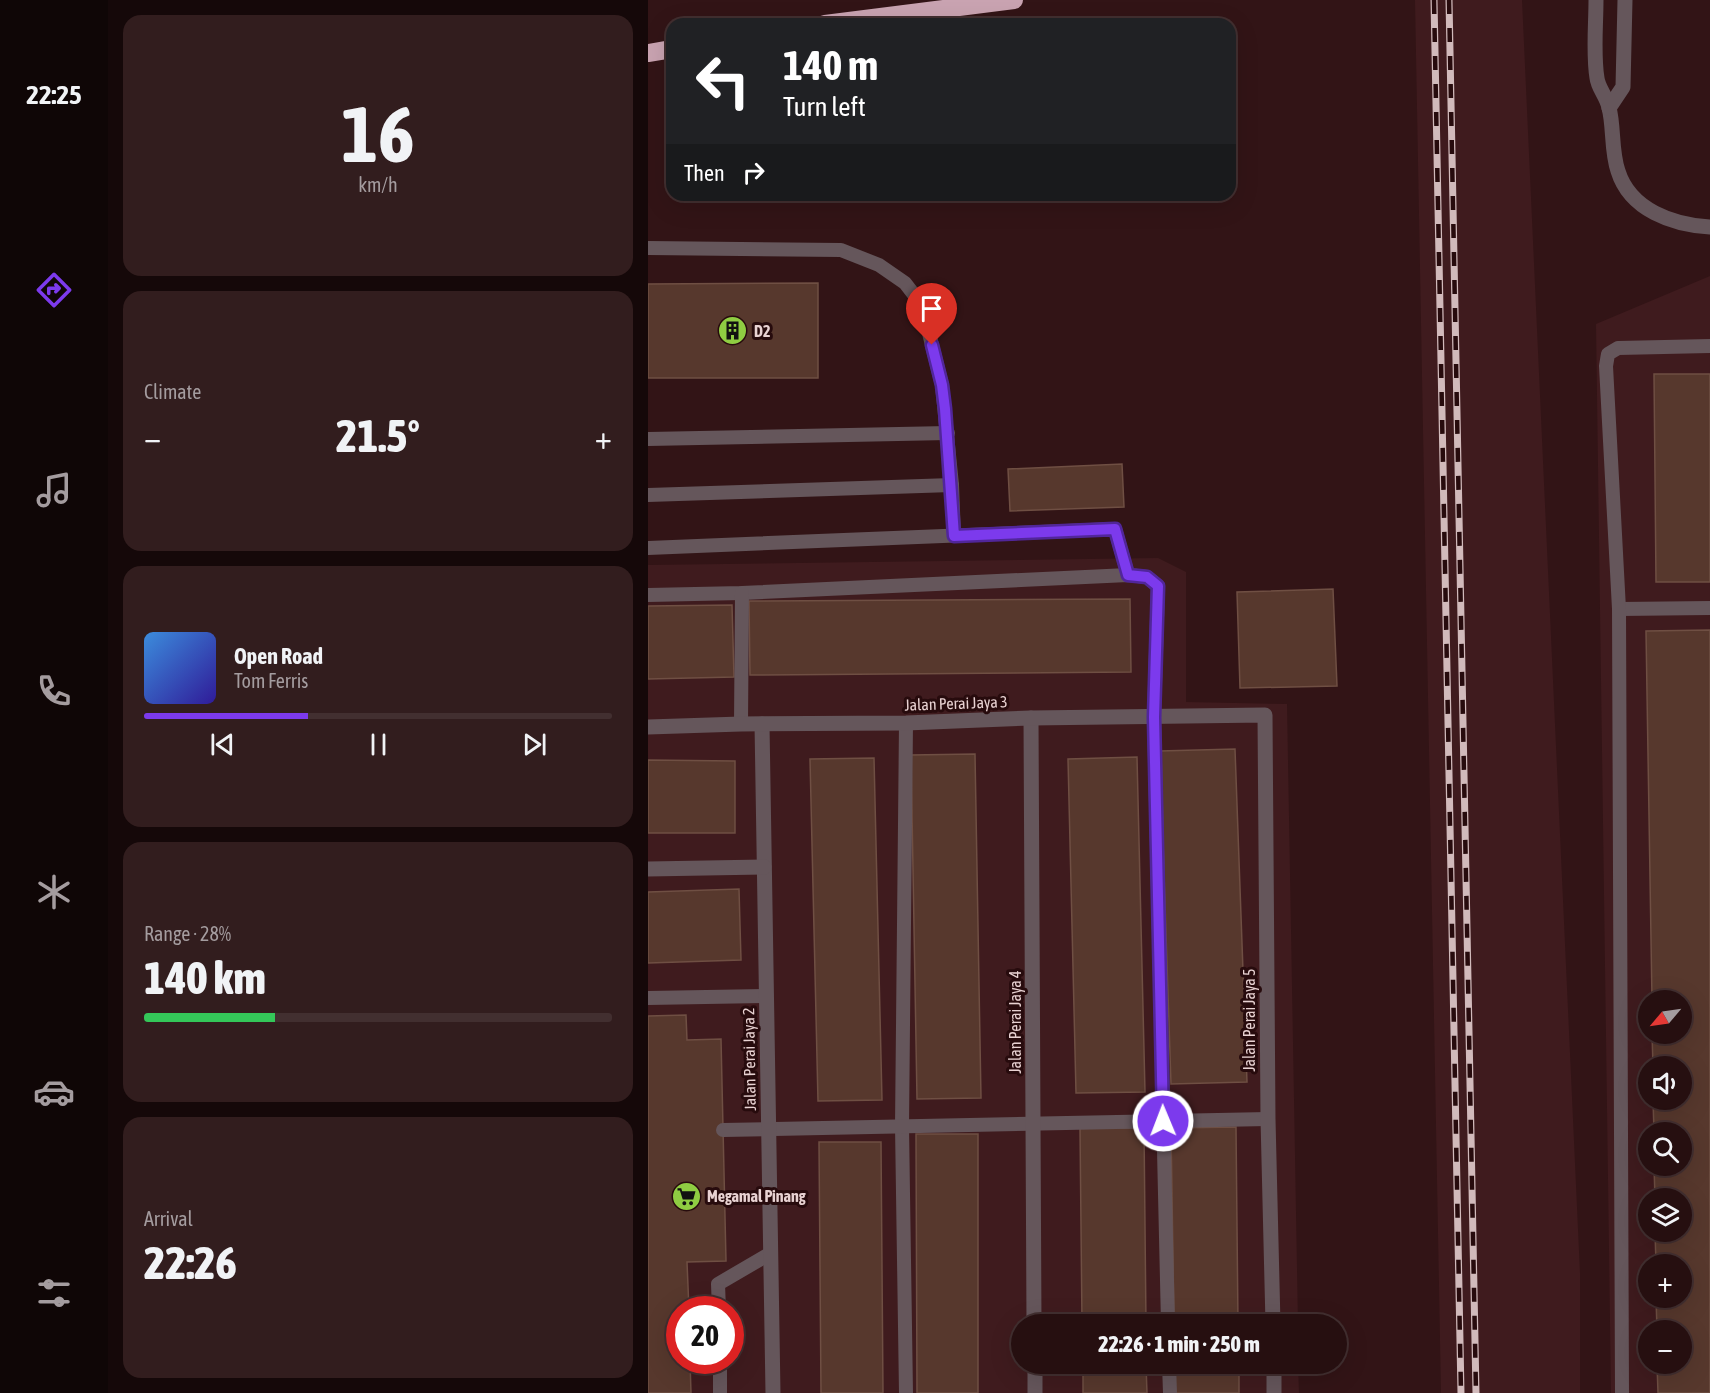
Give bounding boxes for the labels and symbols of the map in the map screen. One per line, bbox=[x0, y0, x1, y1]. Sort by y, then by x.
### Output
pin bbox=[906, 283, 957, 345]
building icon: D2 bbox=[717, 315, 749, 347]
place label: D2 bbox=[754, 322, 770, 340]
street label: Jalan Perai Jaya 3 bbox=[904, 692, 1008, 715]
street label: Jalan Perai Jaya 5 bbox=[1240, 969, 1259, 1072]
street label: Jalan Perai Jaya 4 bbox=[1006, 971, 1025, 1074]
north arrow bbox=[1638, 990, 1692, 1044]
street label: Jalan Perai Jaya 2 bbox=[739, 1007, 760, 1111]
position arrow bbox=[1131, 1089, 1195, 1153]
supermarket icon: Megamal Pinang bbox=[670, 1180, 702, 1212]
place label: Megamal Pinang bbox=[707, 1187, 806, 1205]
speed limit sign: 20 bbox=[666, 1296, 744, 1374]

